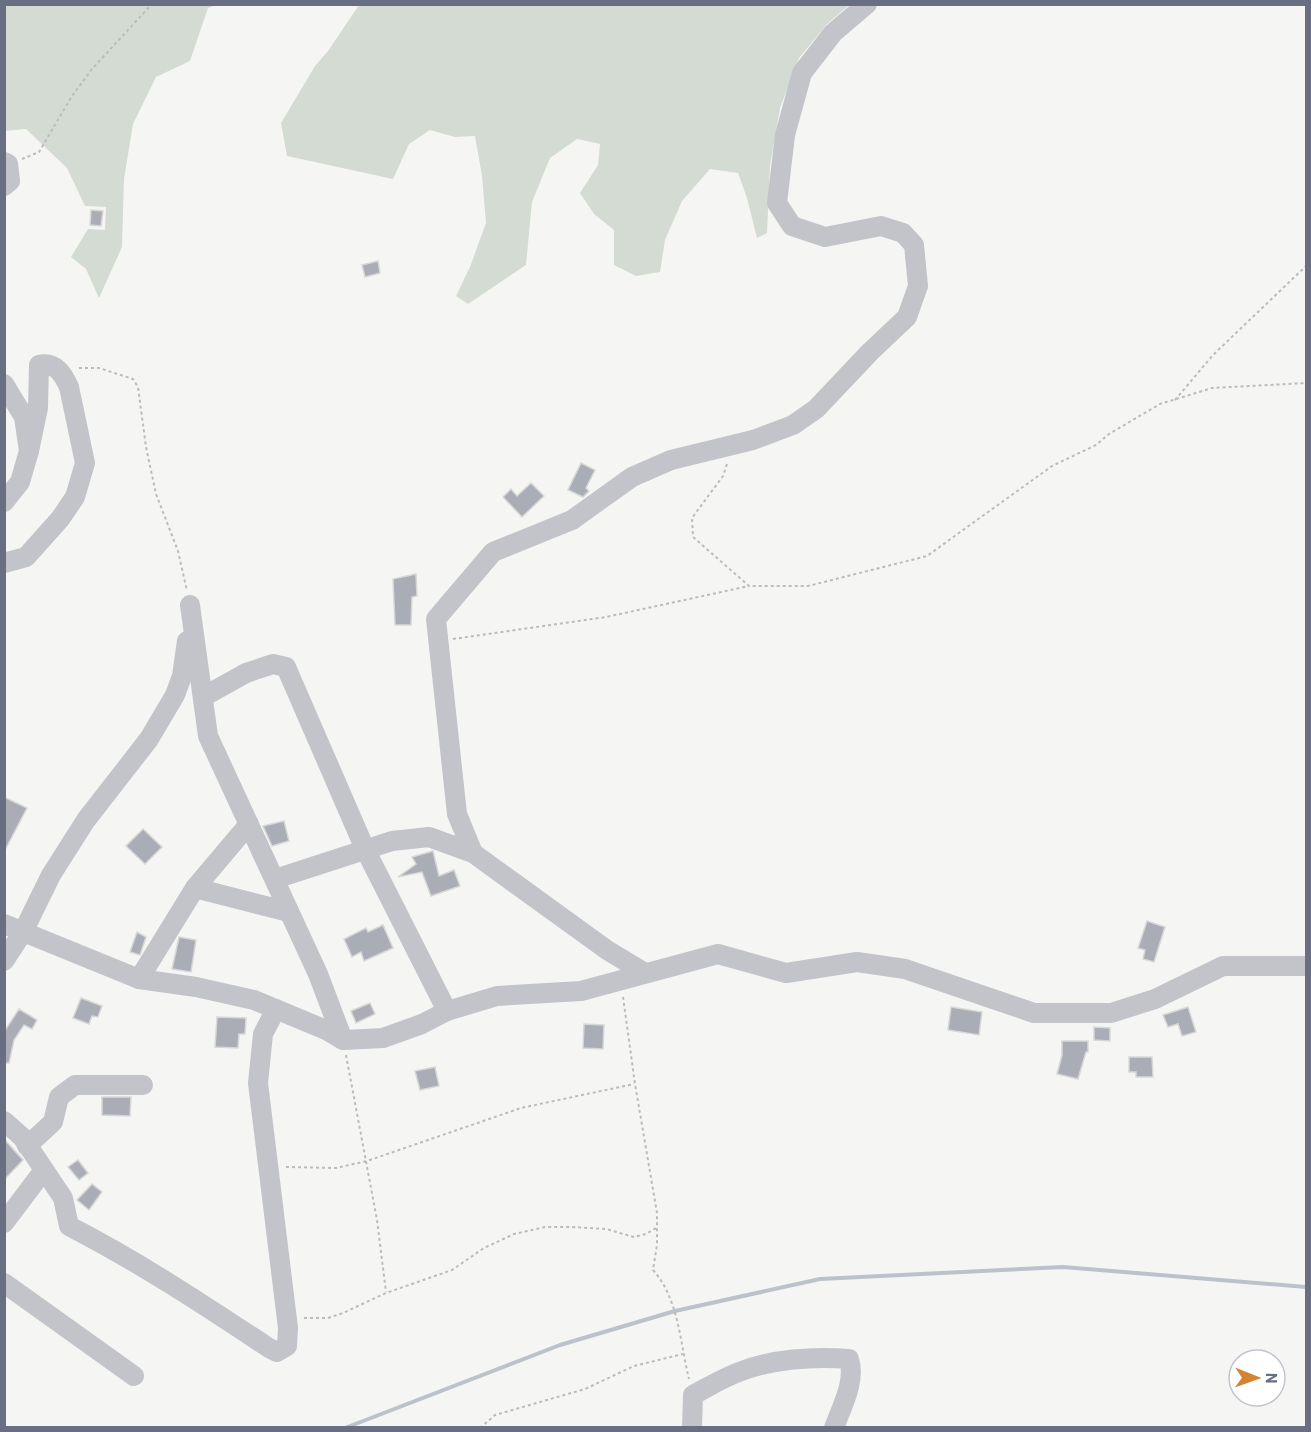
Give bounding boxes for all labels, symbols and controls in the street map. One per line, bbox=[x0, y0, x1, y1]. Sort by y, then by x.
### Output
north arrow bbox=[1227, 1348, 1287, 1408]
text: N bbox=[1263, 1373, 1282, 1384]

